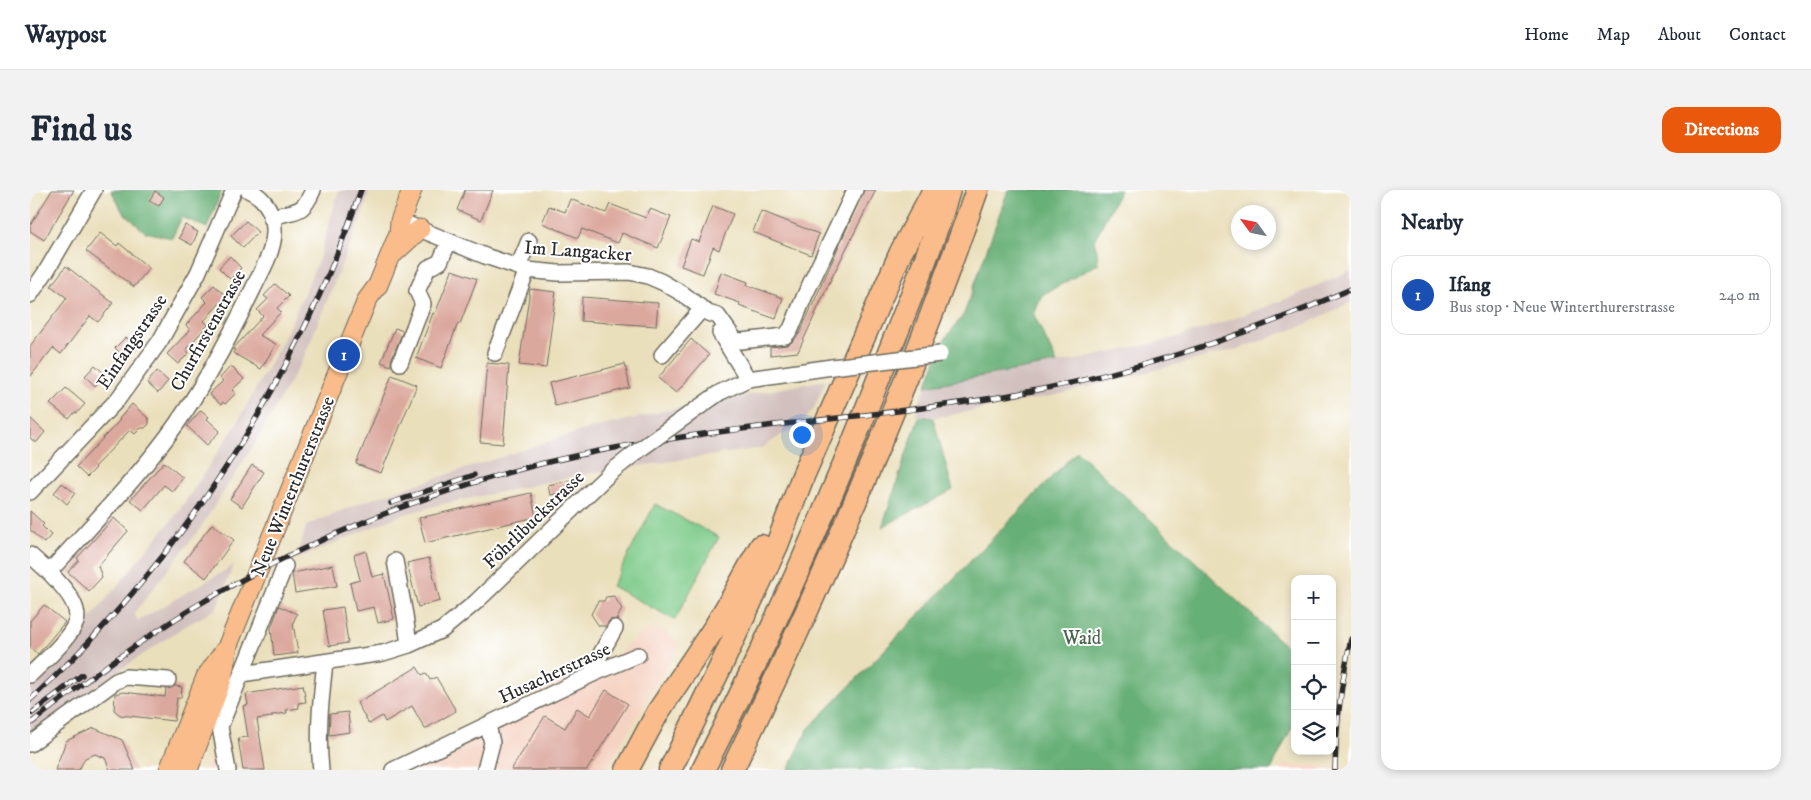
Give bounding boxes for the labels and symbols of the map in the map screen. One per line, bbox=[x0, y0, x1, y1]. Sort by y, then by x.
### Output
north arrow bbox=[1231, 205, 1276, 250]
street label: Im Langacker bbox=[523, 236, 632, 267]
street label: Churfirstenstrasse bbox=[166, 266, 251, 395]
street label: Einfangstrasse bbox=[92, 290, 173, 394]
pin: 1 bbox=[328, 336, 360, 374]
street label: Neue Winterthurerstrasse bbox=[247, 393, 340, 580]
your location bbox=[789, 422, 815, 448]
street label: Föhrlibuckstrasse bbox=[479, 466, 589, 574]
park label: Waid bbox=[1062, 627, 1102, 650]
street label: Husacherstrasse bbox=[495, 637, 614, 709]

